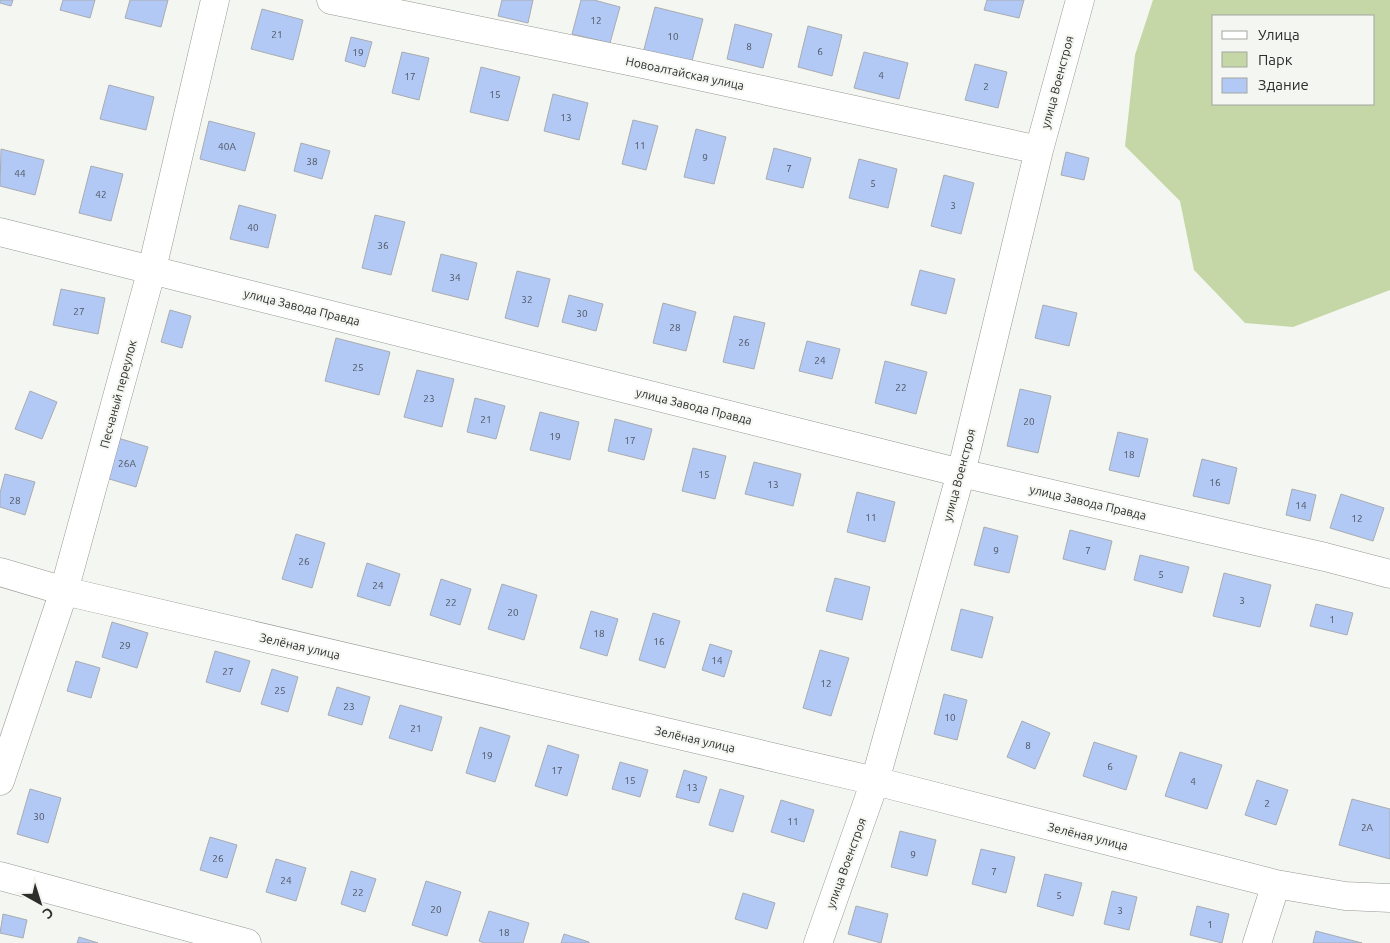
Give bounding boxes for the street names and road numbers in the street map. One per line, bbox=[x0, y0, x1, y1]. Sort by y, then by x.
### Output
street label: улица Военстроя bbox=[1038, 34, 1076, 130]
street label: Новоалтайская улица bbox=[625, 54, 745, 92]
street label: улица Завода Правда bbox=[243, 286, 361, 328]
street label: Песчаный переулок bbox=[97, 338, 139, 450]
street label: улица Завода Правда bbox=[635, 385, 753, 427]
street label: улица Военстроя bbox=[940, 427, 978, 523]
street label: улица Завода Правда bbox=[1028, 482, 1148, 522]
street label: Зелёная улица bbox=[258, 630, 342, 662]
street label: Зелёная улица bbox=[653, 723, 737, 755]
street label: улица Военстроя bbox=[824, 816, 868, 910]
street label: Зелёная улица bbox=[1047, 820, 1129, 852]

